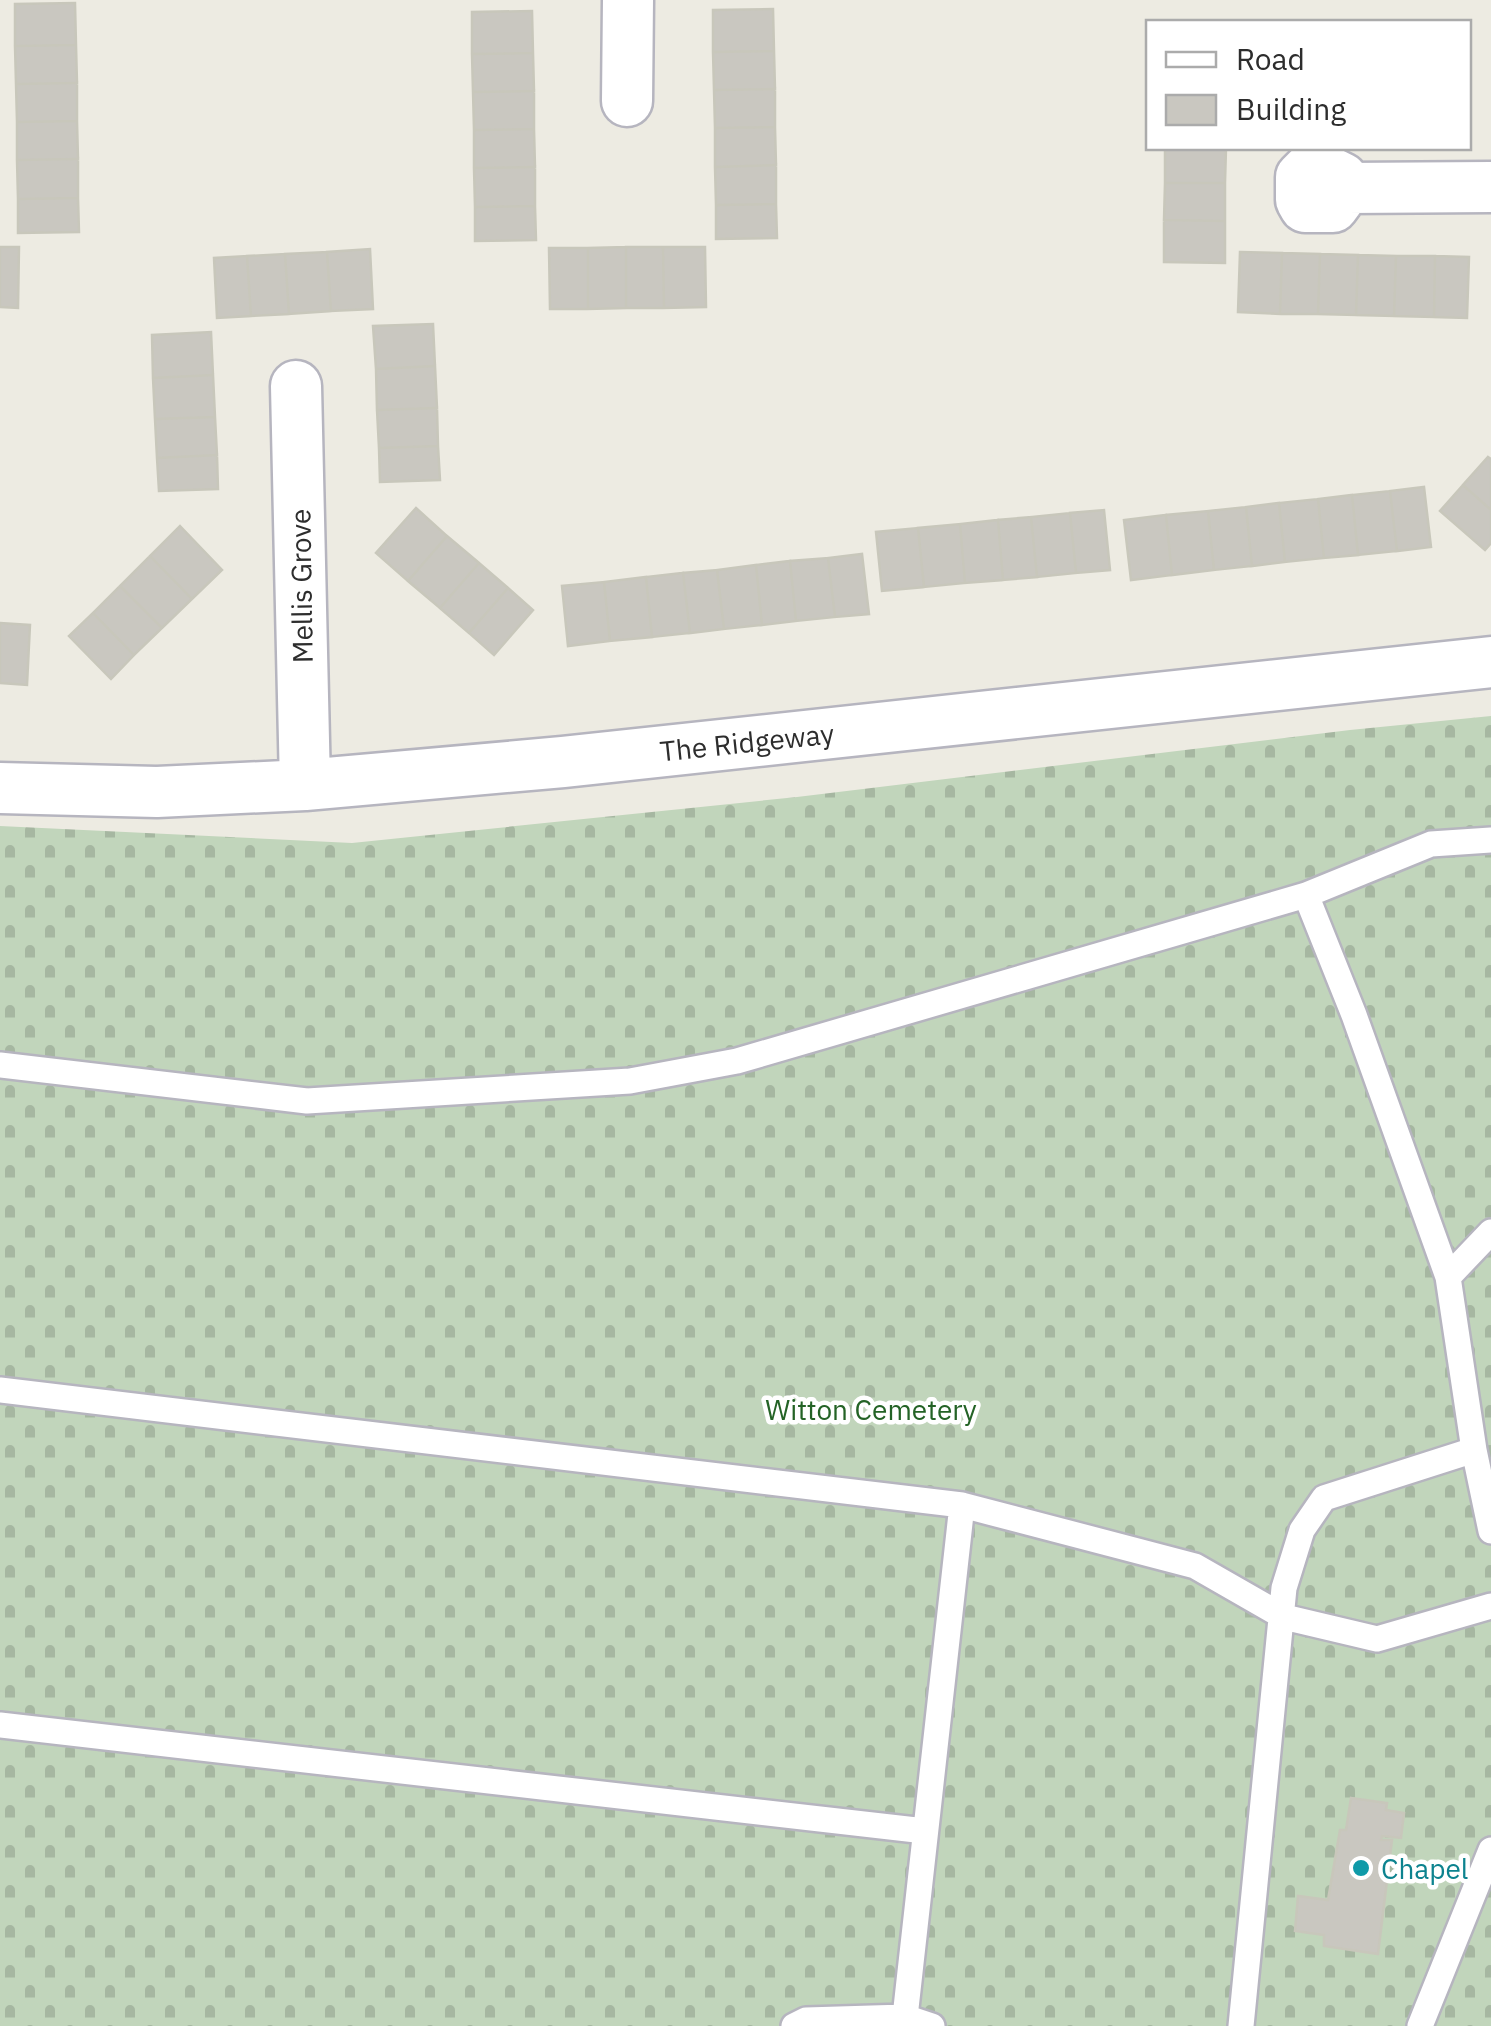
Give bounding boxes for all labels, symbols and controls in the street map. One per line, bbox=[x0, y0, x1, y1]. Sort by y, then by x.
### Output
legend bbox=[1146, 20, 1471, 150]
text: Road bbox=[1236, 39, 1305, 78]
text: Building bbox=[1236, 89, 1346, 128]
street label: Mellis Grove bbox=[281, 508, 321, 664]
street label: The Ridgeway bbox=[658, 714, 836, 770]
park label: Witton Cemetery bbox=[765, 1391, 977, 1428]
place label: Chapel bbox=[1381, 1850, 1468, 1887]
marker: Chapel bbox=[1350, 1857, 1372, 1879]

